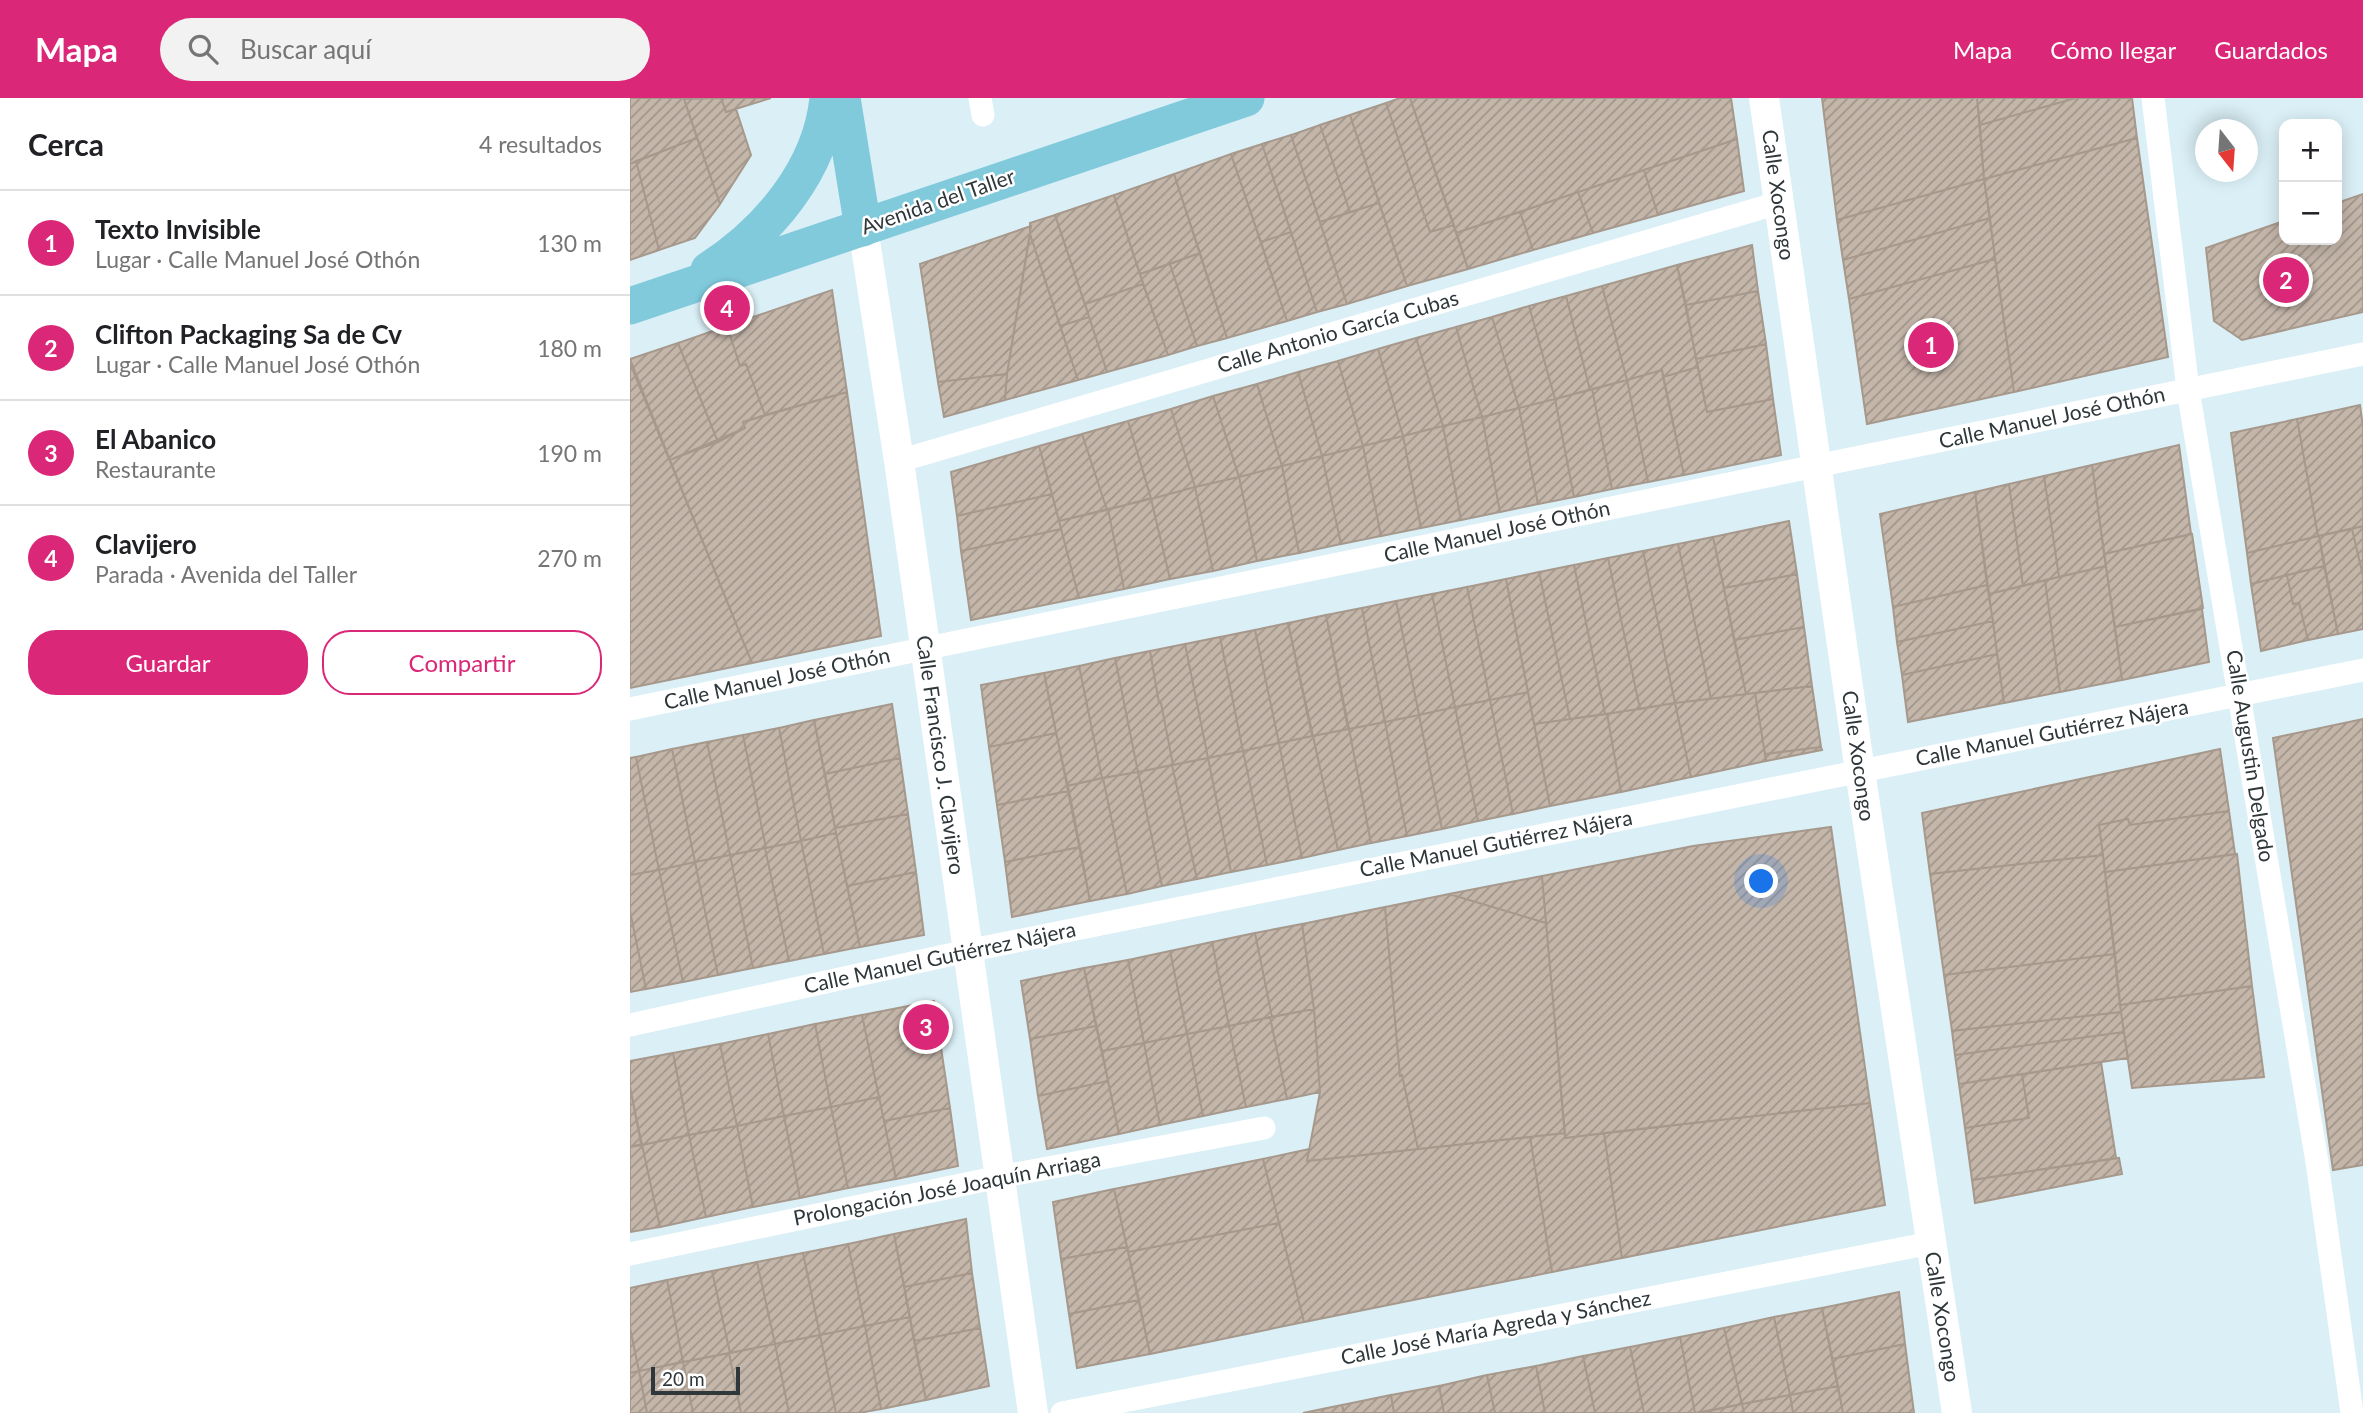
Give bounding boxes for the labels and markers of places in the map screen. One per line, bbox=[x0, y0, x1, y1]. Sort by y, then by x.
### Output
pin: 2 bbox=[2263, 254, 2309, 306]
pin: 4 bbox=[704, 282, 750, 334]
pin: 1 bbox=[1908, 319, 1954, 371]
pin: 3 bbox=[903, 1001, 949, 1053]

